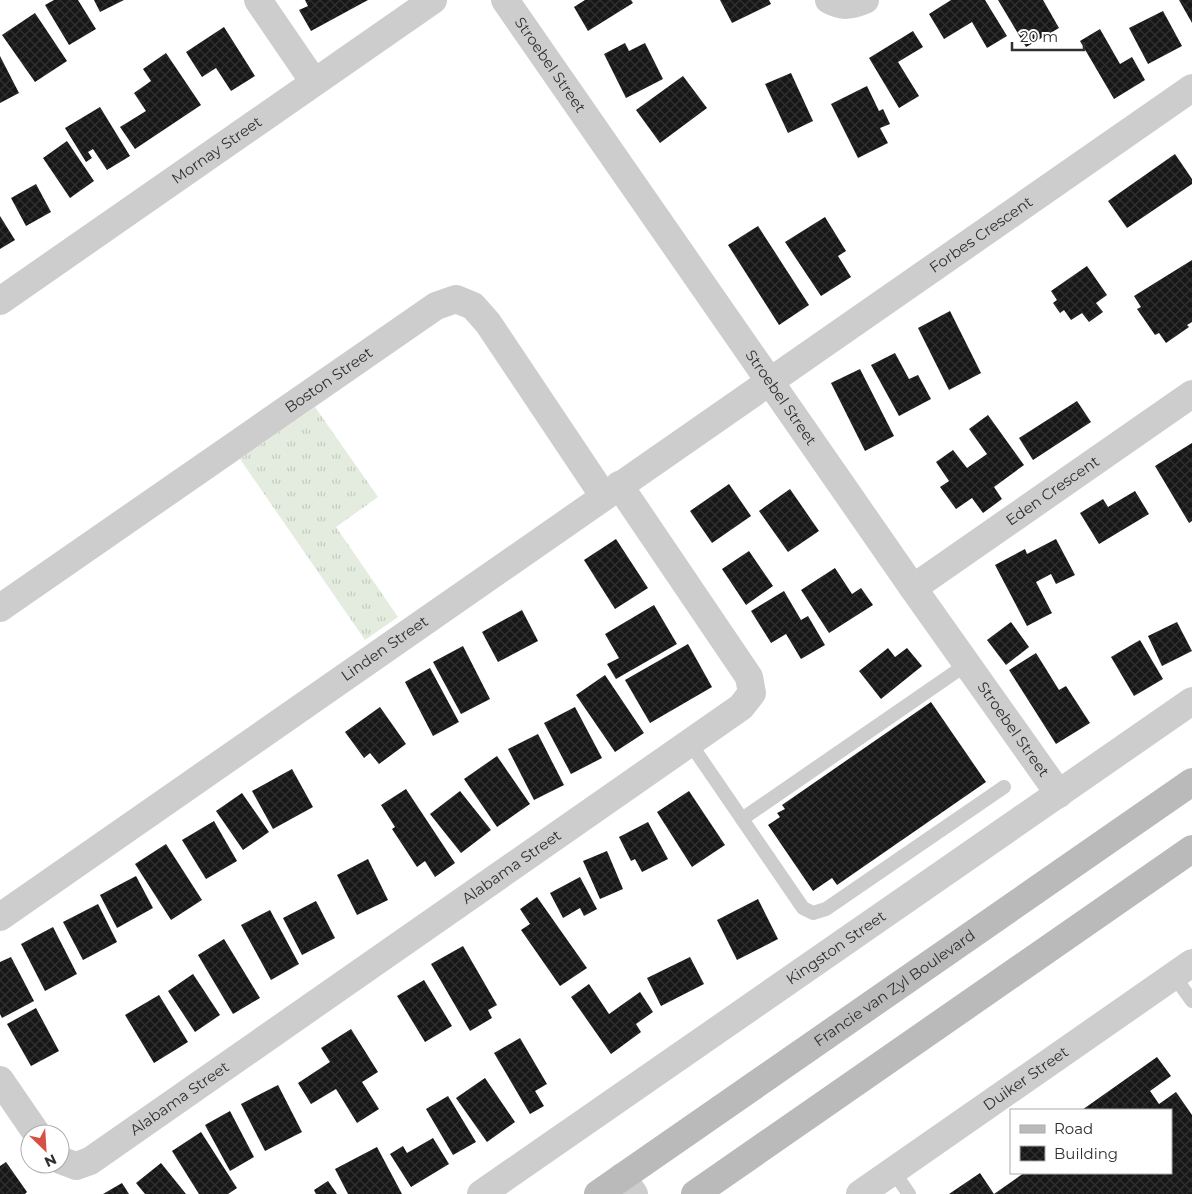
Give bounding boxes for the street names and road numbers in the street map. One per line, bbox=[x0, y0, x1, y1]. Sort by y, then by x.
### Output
street label: Stroebel Street bbox=[511, 13, 590, 116]
street label: Mornay Street bbox=[168, 112, 265, 188]
street label: Forbes Crescent bbox=[925, 192, 1036, 277]
street label: Boston Street bbox=[281, 343, 376, 417]
street label: Stroebel Street bbox=[742, 346, 821, 449]
street label: Eden Crescent bbox=[1002, 451, 1103, 530]
street label: Linden Street bbox=[337, 611, 431, 685]
street label: Stroebel Street bbox=[973, 678, 1054, 780]
street label: Alabama Street bbox=[458, 825, 565, 908]
street label: Kingston Street bbox=[782, 906, 889, 989]
street label: Francie van Zyl Boulevard bbox=[810, 925, 979, 1050]
street label: Duiker Street bbox=[979, 1042, 1072, 1114]
street label: Alabama Street bbox=[126, 1057, 232, 1139]

